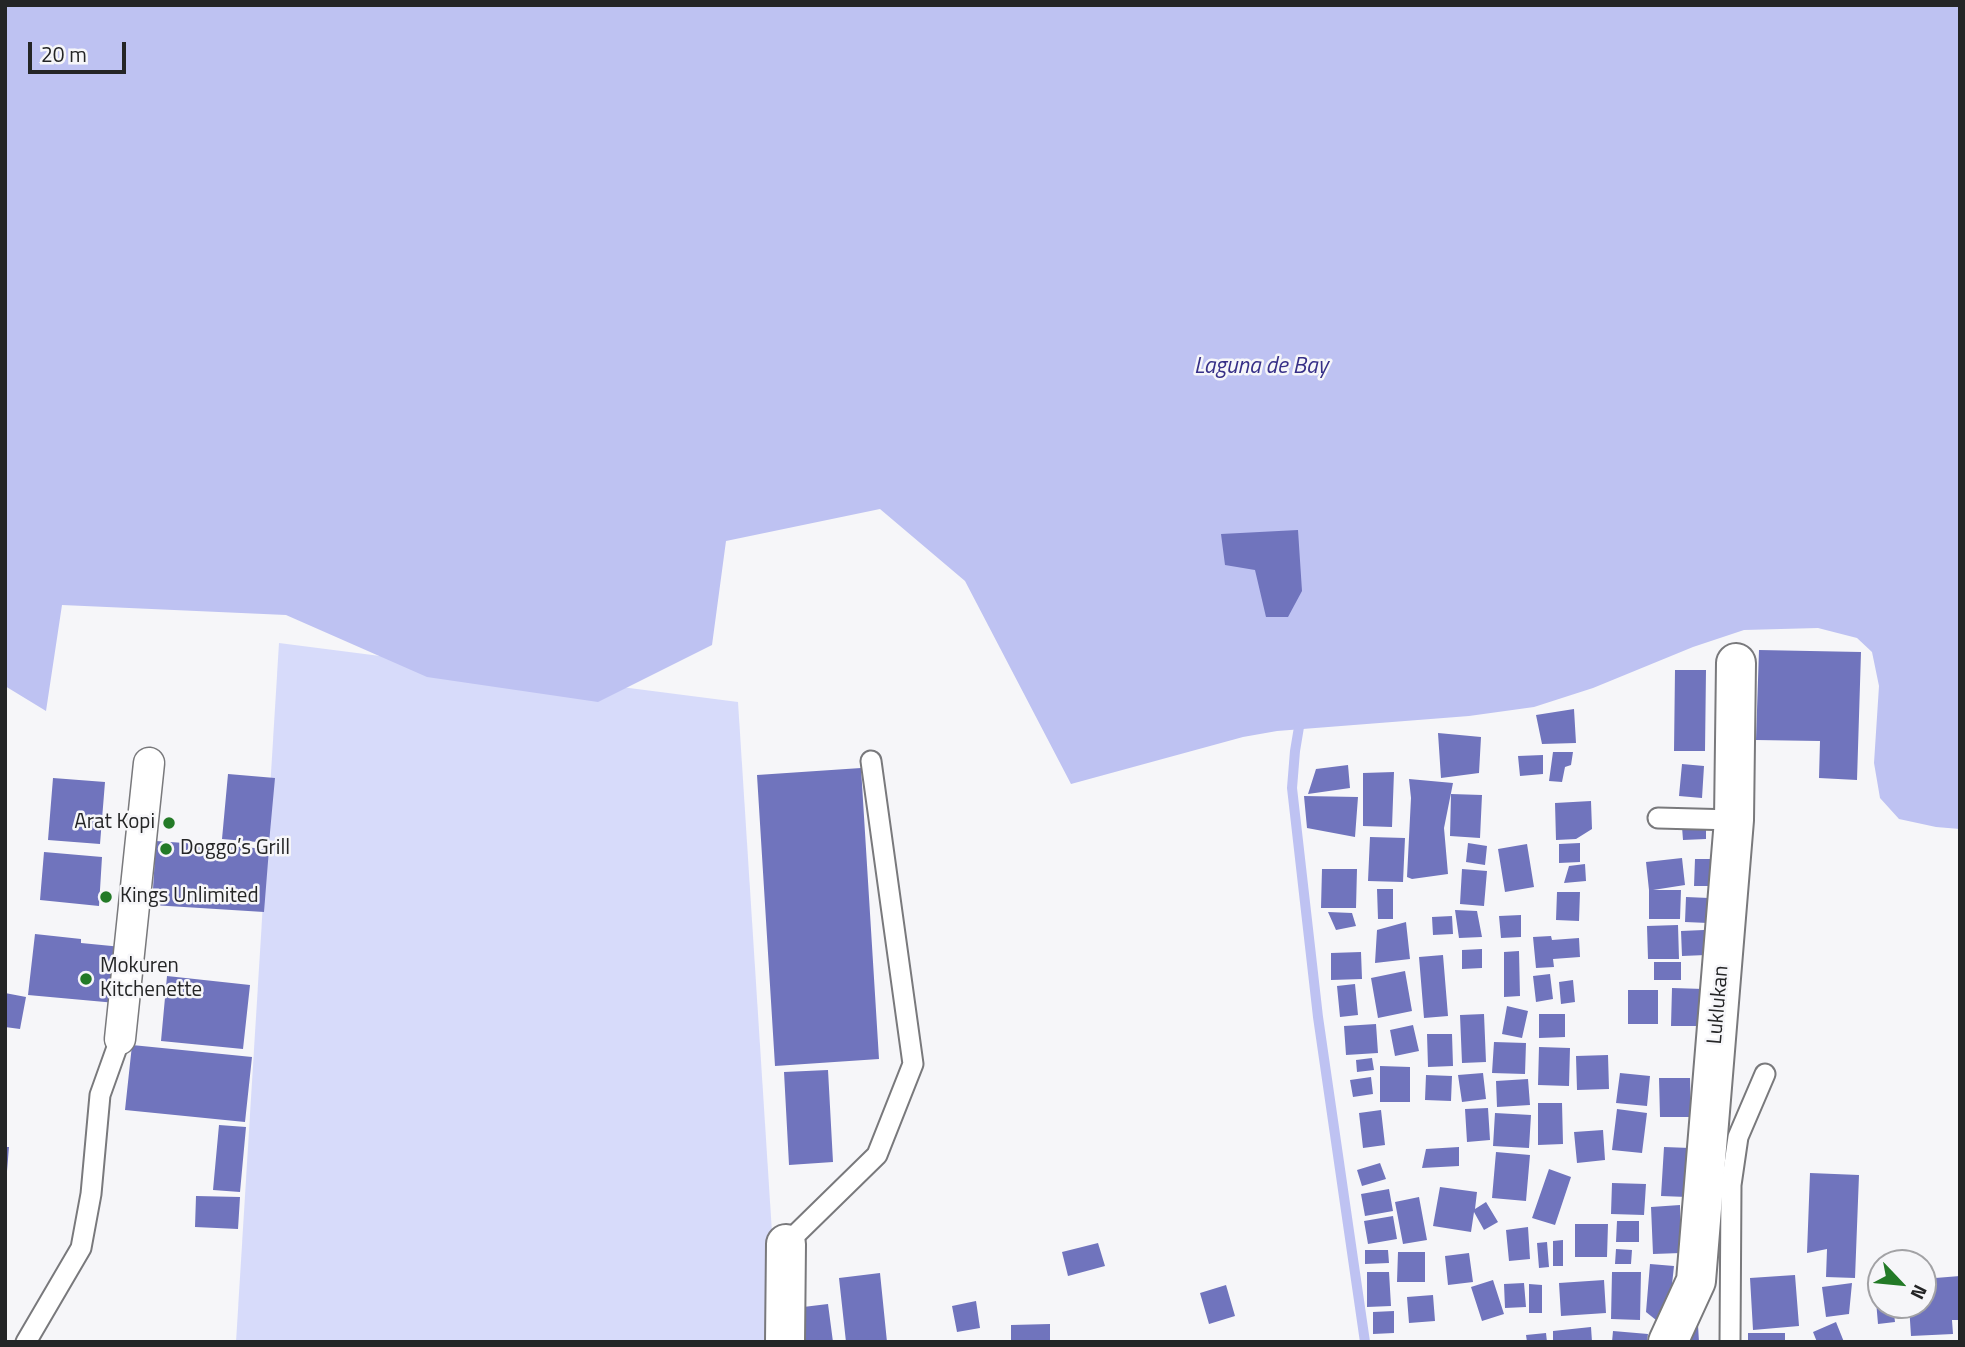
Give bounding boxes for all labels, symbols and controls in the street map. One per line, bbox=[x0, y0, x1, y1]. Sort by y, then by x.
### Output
scale bar bbox=[32, 28, 130, 72]
text: 20 m bbox=[41, 38, 87, 70]
water label: Laguna de Bay bbox=[1194, 353, 1328, 381]
place label: Arat Kopi bbox=[74, 810, 155, 836]
marker: Arat Kopi bbox=[161, 815, 177, 831]
place label: Doggo’s Grill bbox=[180, 836, 290, 862]
marker: Doggo’s Grill bbox=[158, 841, 174, 857]
place label: Kings Unlimited bbox=[120, 884, 258, 910]
marker: Kings Unlimited bbox=[98, 889, 114, 905]
place label: Mokuren Kitchenette bbox=[100, 954, 202, 1004]
street label: Luklukan bbox=[1703, 965, 1735, 1045]
marker: Mokuren Kitchenette bbox=[78, 971, 94, 987]
north arrow bbox=[1867, 1249, 1937, 1319]
text: N bbox=[1904, 1280, 1935, 1305]

